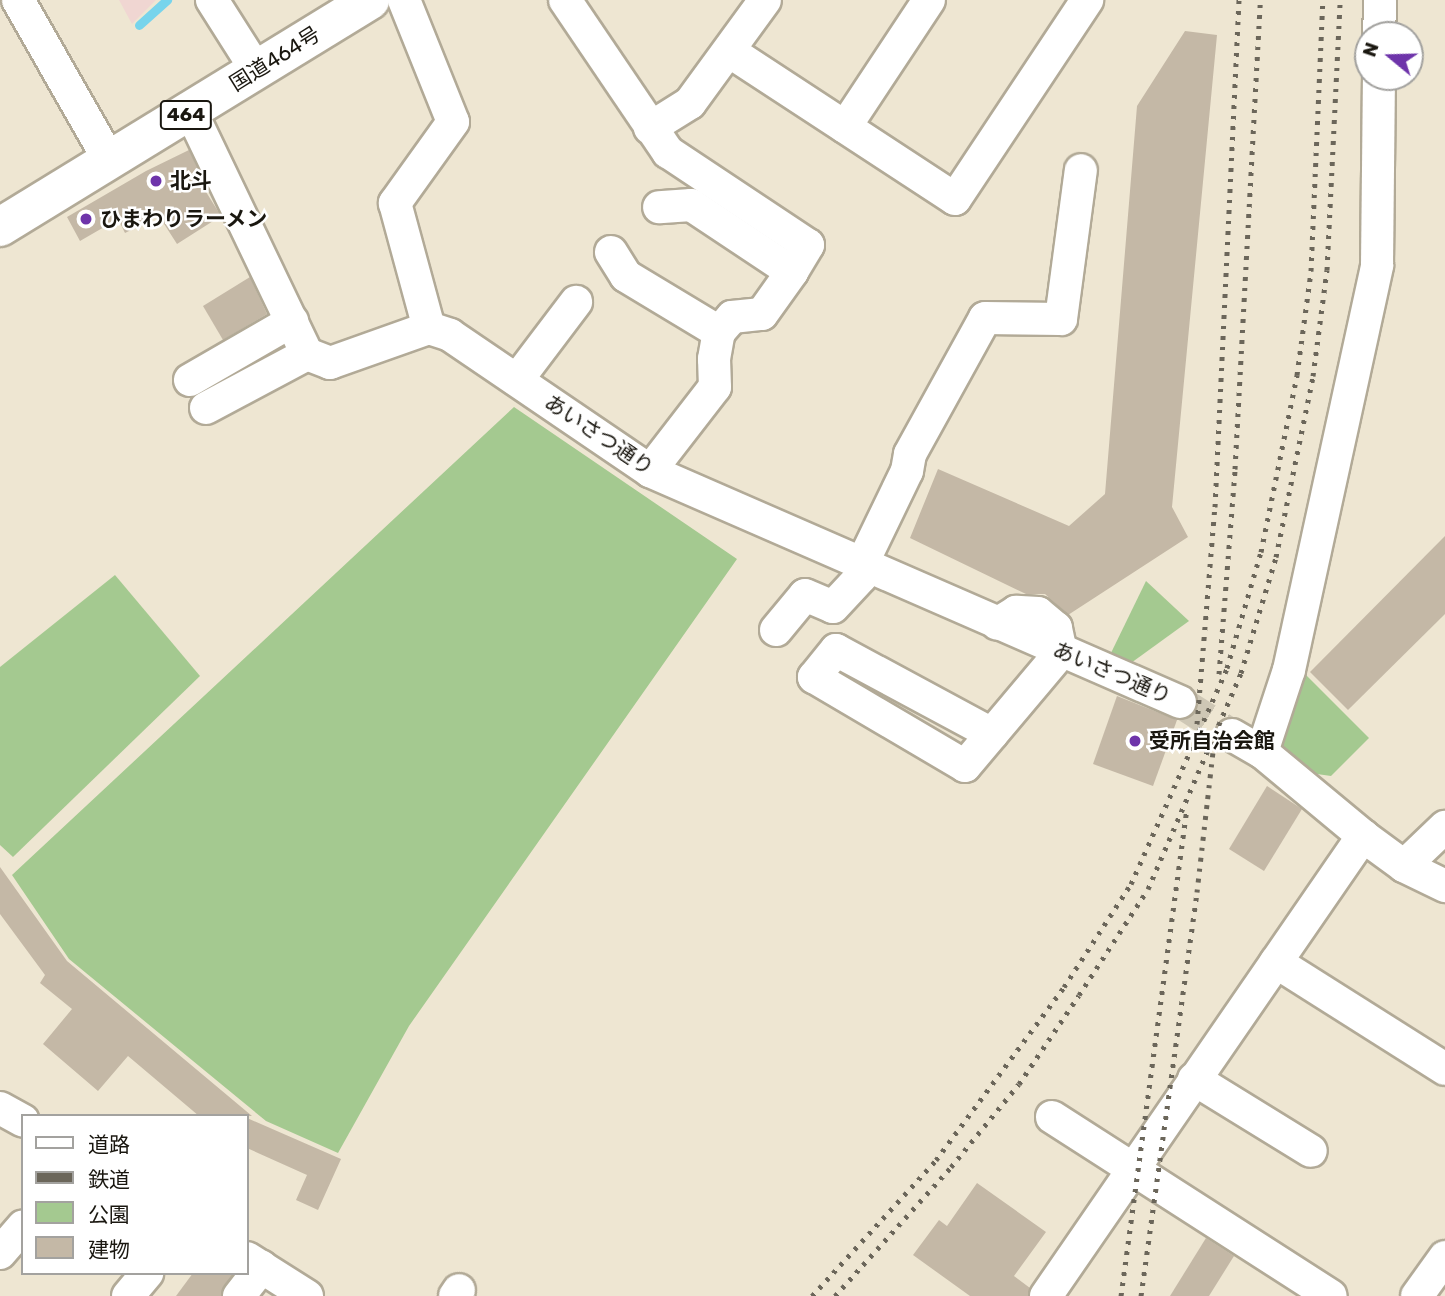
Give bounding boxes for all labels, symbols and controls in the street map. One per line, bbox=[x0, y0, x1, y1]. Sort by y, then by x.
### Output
street label: 国道464号 bbox=[225, 21, 325, 97]
north arrow bbox=[1354, 21, 1424, 91]
text: N bbox=[1357, 39, 1384, 60]
road number: 464 bbox=[160, 99, 212, 130]
place label: 北斗 bbox=[170, 168, 212, 194]
marker: 北斗 bbox=[148, 173, 164, 189]
place label: ひまわりラーメン bbox=[100, 206, 268, 232]
marker: ひまわりラーメン bbox=[78, 211, 94, 227]
street label: あいさつ通り bbox=[540, 389, 658, 481]
street label: あいさつ通り bbox=[1049, 637, 1175, 709]
place label: 受所自治会館 bbox=[1149, 728, 1275, 754]
marker: 受所自治会館 bbox=[1127, 733, 1143, 749]
legend bbox=[21, 1114, 248, 1275]
text: 道路 bbox=[88, 1132, 130, 1157]
text: 鉄道 bbox=[88, 1167, 130, 1192]
text: 公園 bbox=[88, 1202, 130, 1227]
text: 建物 bbox=[88, 1237, 130, 1262]

